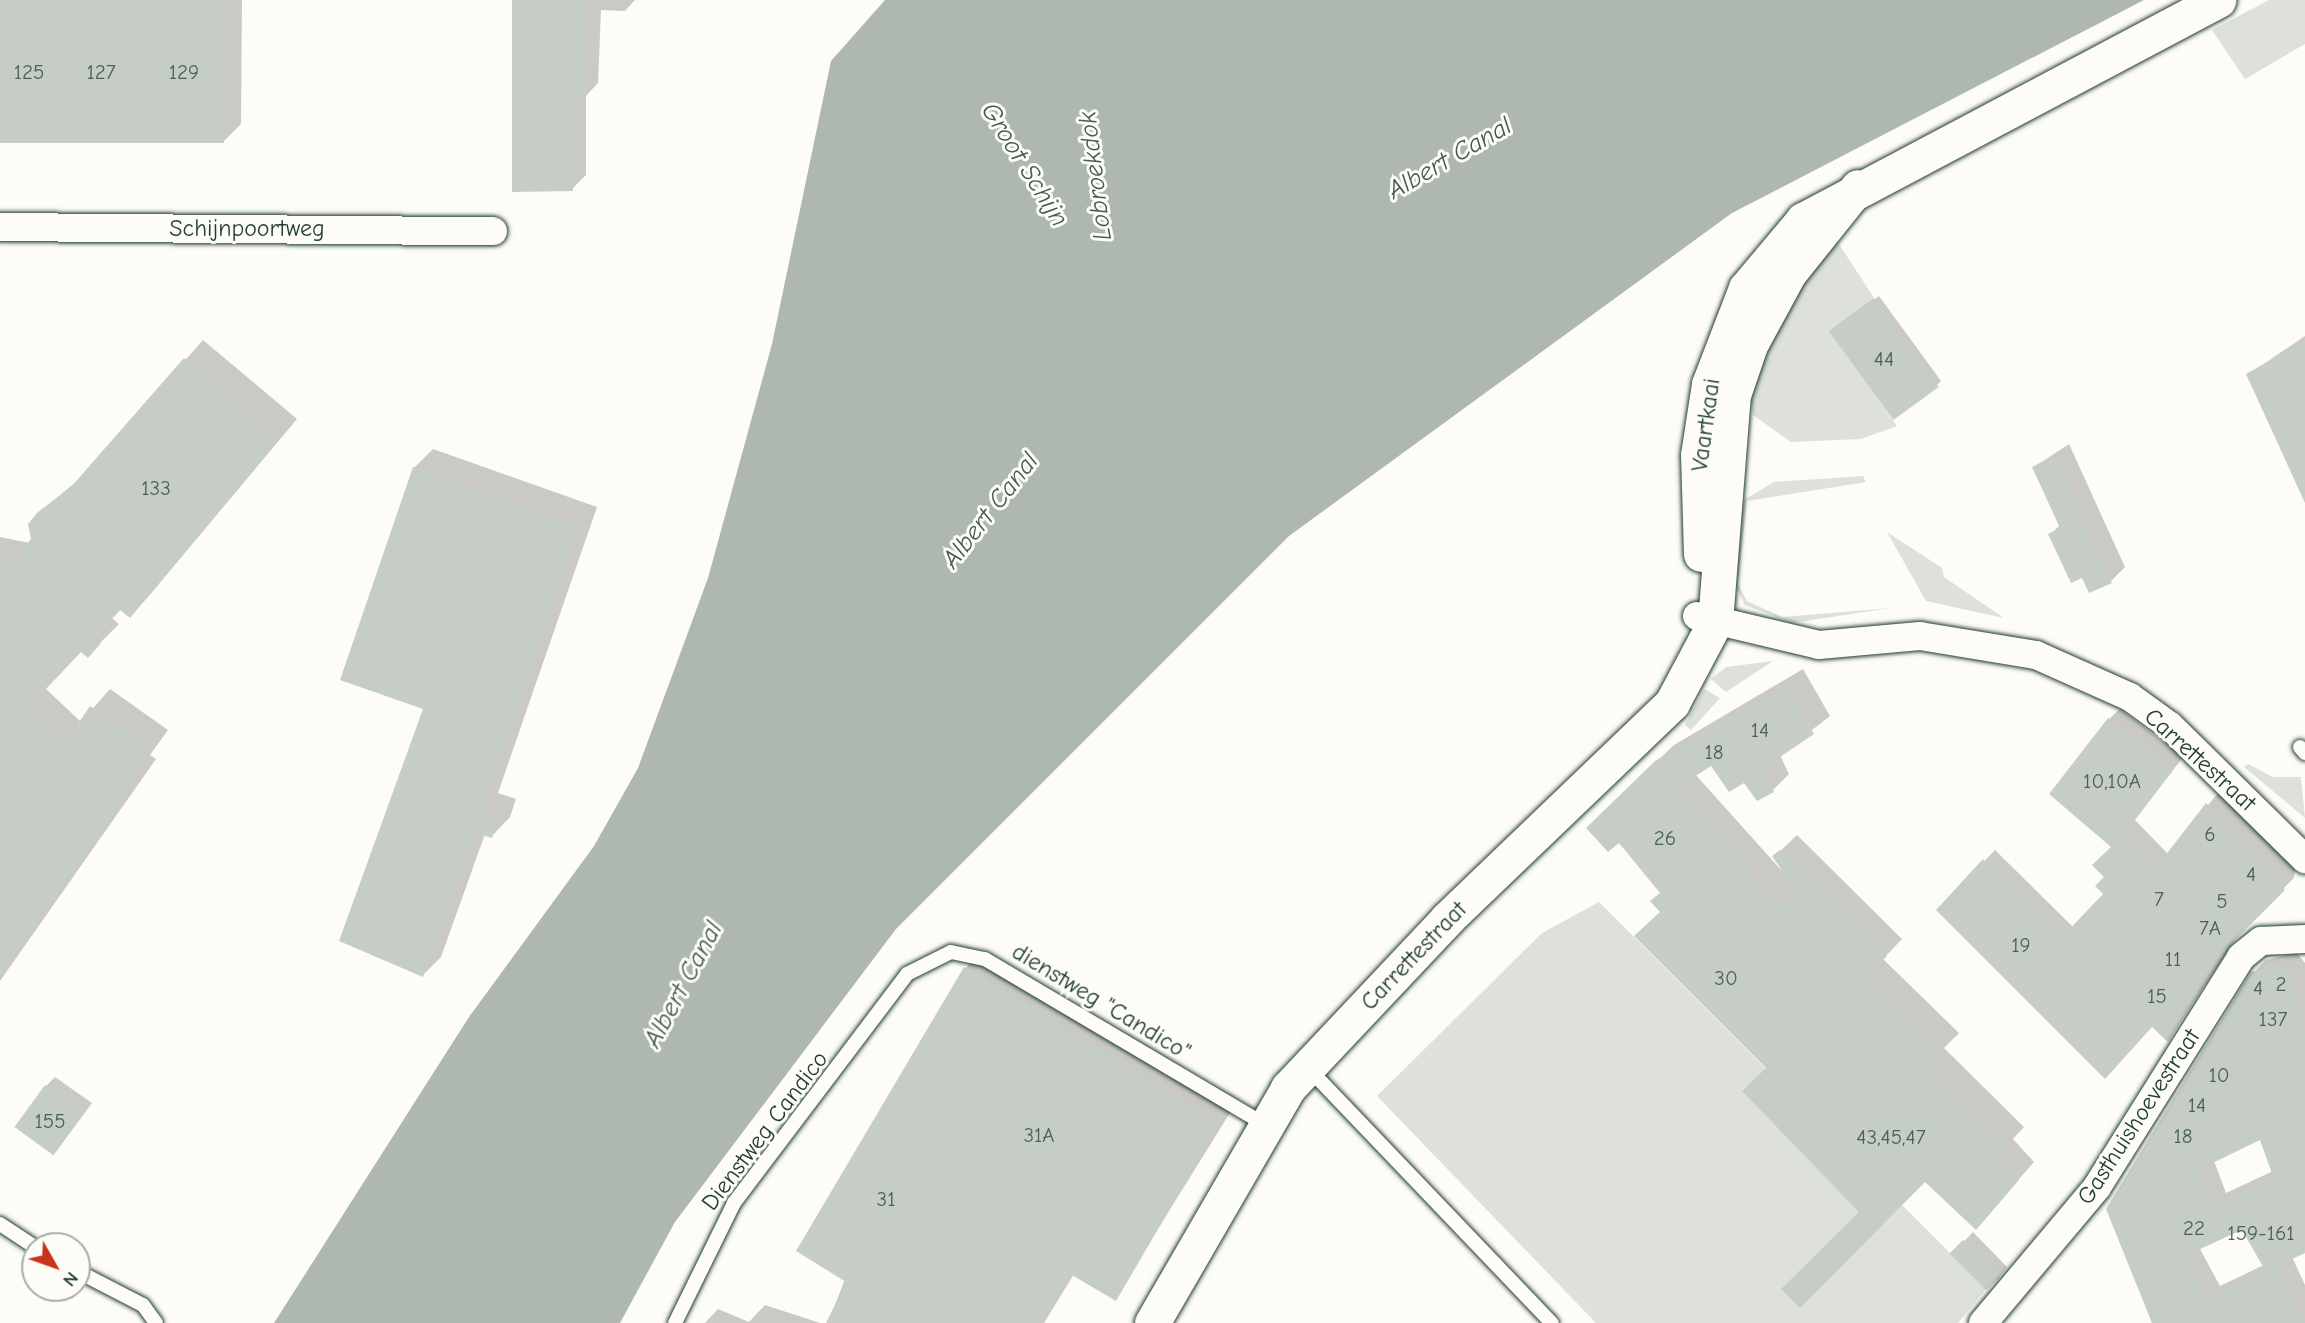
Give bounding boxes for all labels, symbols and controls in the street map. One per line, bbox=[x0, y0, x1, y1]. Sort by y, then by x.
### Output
house number: 125 bbox=[14, 59, 44, 85]
house number: 127 bbox=[86, 59, 116, 85]
house number: 129 bbox=[169, 59, 199, 85]
water label: Groot Schijn bbox=[974, 97, 1074, 233]
water label: Lobroekdok bbox=[1073, 110, 1119, 242]
water label: Albert Canal bbox=[1383, 111, 1517, 207]
street label: Schijnpoortweg bbox=[169, 215, 325, 243]
house number: 44 bbox=[1874, 346, 1894, 372]
street label: Vaartkaai bbox=[1685, 376, 1727, 474]
water label: Albert Canal bbox=[936, 447, 1046, 575]
house number: 133 bbox=[141, 475, 171, 501]
street label: Carrettestraat bbox=[2138, 702, 2262, 818]
house number: 14 bbox=[1751, 717, 1769, 743]
house number: 18 bbox=[1704, 739, 1724, 765]
house number: 10,10A bbox=[2083, 768, 2141, 794]
house number: 6 bbox=[2204, 821, 2216, 847]
house number: 26 bbox=[1654, 825, 1676, 851]
house number: 4 bbox=[2246, 861, 2256, 887]
house number: 7 bbox=[2154, 886, 2164, 912]
house number: 5 bbox=[2216, 888, 2228, 914]
street label: Carrettestraat bbox=[1355, 896, 1473, 1016]
house number: 7A bbox=[2199, 915, 2221, 941]
water label: Albert Canal bbox=[638, 917, 730, 1053]
house number: 19 bbox=[2011, 932, 2031, 958]
street label: dienstweg "Candico" bbox=[1007, 937, 1195, 1067]
house number: 11 bbox=[2165, 946, 2181, 972]
house number: 30 bbox=[1714, 965, 1738, 991]
house number: 2 bbox=[2276, 971, 2286, 997]
house number: 4 bbox=[2253, 975, 2263, 1001]
house number: 15 bbox=[2147, 983, 2167, 1009]
house number: 137 bbox=[2259, 1006, 2287, 1032]
street label: Gasthuishoevestraat bbox=[2071, 1024, 2207, 1210]
street label: Dienstweg Candico bbox=[696, 1046, 834, 1216]
house number: 10 bbox=[2208, 1062, 2230, 1088]
house number: 14 bbox=[2188, 1092, 2206, 1118]
house number: 155 bbox=[34, 1108, 66, 1134]
house number: 31A bbox=[1023, 1122, 1055, 1148]
house number: 18 bbox=[2173, 1123, 2193, 1149]
house number: 43,45,47 bbox=[1856, 1124, 1926, 1150]
house number: 31 bbox=[877, 1186, 895, 1212]
house number: 22 bbox=[2183, 1215, 2205, 1241]
house number: 159-161 bbox=[2227, 1220, 2295, 1246]
north arrow bbox=[21, 1232, 91, 1302]
text: N bbox=[58, 1267, 83, 1291]

